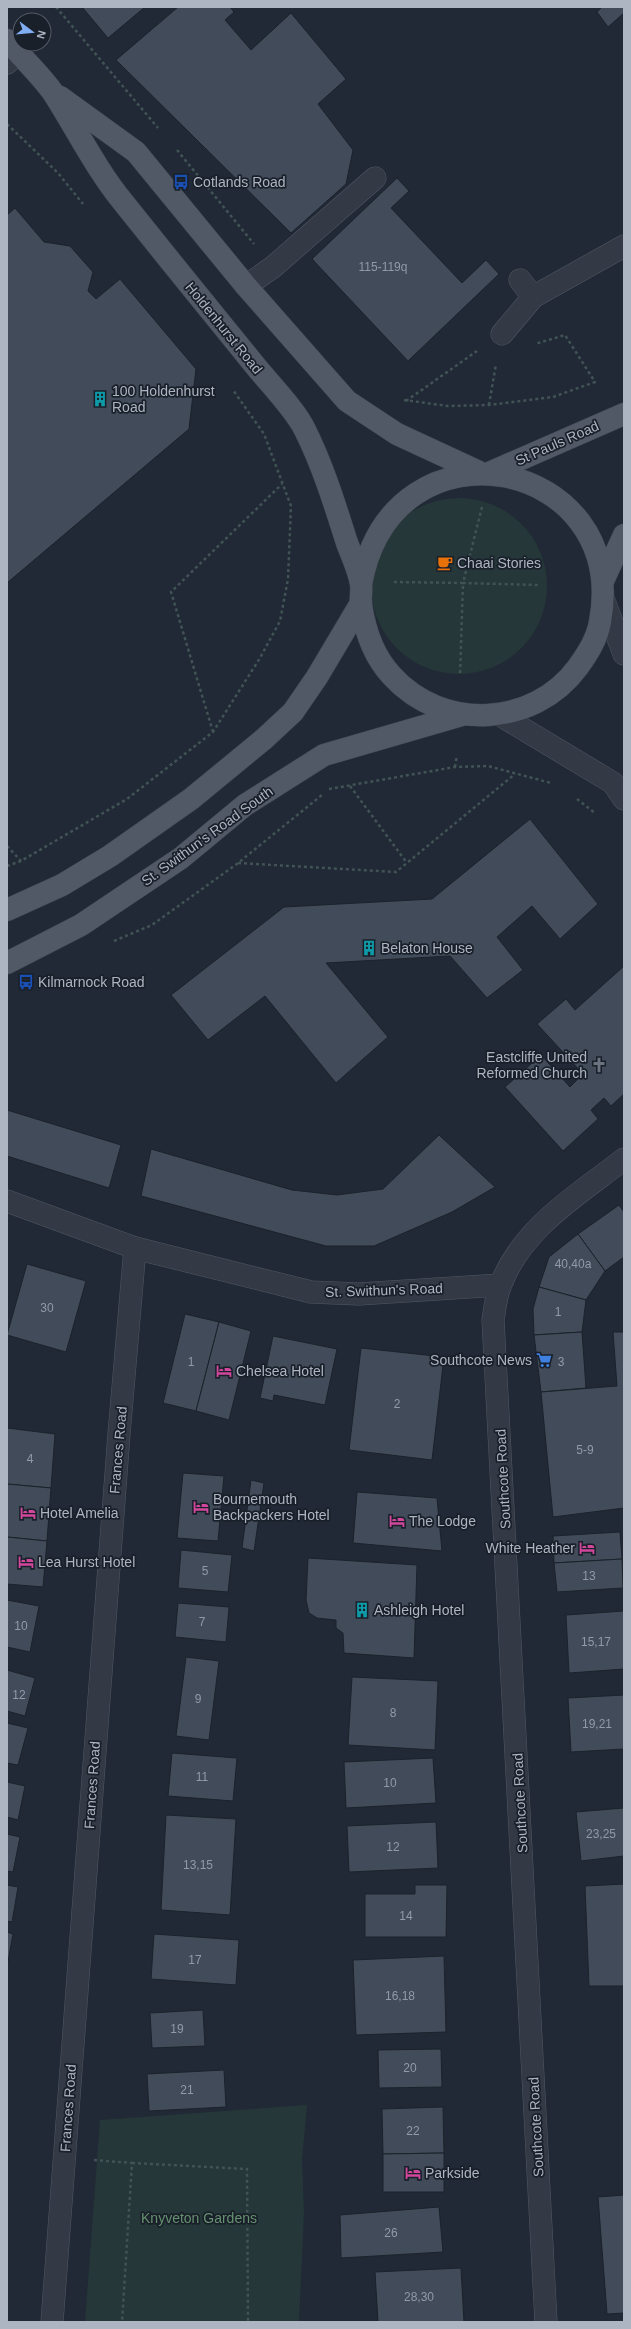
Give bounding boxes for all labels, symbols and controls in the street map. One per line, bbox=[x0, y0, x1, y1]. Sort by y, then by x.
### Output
north arrow bbox=[12, 12, 52, 52]
text: N bbox=[35, 29, 48, 40]
bus stop icon: Cotlands Road bbox=[172, 173, 190, 191]
place label: Cotlands Road bbox=[193, 174, 286, 190]
house number: 115-119q bbox=[359, 260, 407, 274]
street label: Holdenhurst Road bbox=[182, 279, 266, 377]
place label: 100 Holdenhurst Road bbox=[112, 383, 215, 415]
building icon: 100 Holdenhurst Road bbox=[91, 390, 109, 408]
street label: St Pauls Road bbox=[513, 417, 601, 469]
cafe icon: Chaai Stories bbox=[436, 554, 454, 572]
place label: Chaai Stories bbox=[457, 555, 541, 571]
street label: St. Swithun's Road South bbox=[138, 783, 276, 889]
building icon: Belaton House bbox=[360, 939, 378, 957]
place label: Belaton House bbox=[381, 940, 473, 956]
bus stop icon: Kilmarnock Road bbox=[17, 973, 35, 991]
place label: Kilmarnock Road bbox=[38, 974, 145, 990]
place label: Eastcliffe United Reformed Church bbox=[477, 1049, 587, 1081]
church icon: Eastcliffe United Reformed Church bbox=[590, 1056, 608, 1074]
house number: 40,40a bbox=[555, 1257, 592, 1271]
street label: St. Swithun's Road bbox=[325, 1280, 443, 1300]
house number: 30 bbox=[40, 1301, 54, 1315]
house number: 1 bbox=[555, 1305, 562, 1319]
supermarket icon: Southcote News bbox=[535, 1351, 553, 1369]
place label: Southcote News bbox=[430, 1352, 532, 1368]
house number: 1 bbox=[188, 1355, 195, 1369]
house number: 3 bbox=[558, 1355, 565, 1369]
hotel icon: Chelsea Hotel bbox=[215, 1362, 233, 1380]
place label: Chelsea Hotel bbox=[236, 1363, 324, 1379]
house number: 2 bbox=[394, 1397, 401, 1411]
street label: Frances Road bbox=[106, 1406, 130, 1494]
street label: Southcote Road bbox=[492, 1428, 514, 1530]
house number: 5-9 bbox=[576, 1443, 594, 1457]
house number: 4 bbox=[27, 1452, 34, 1466]
place label: Bournemouth Backpackers Hotel bbox=[213, 1491, 330, 1523]
hotel icon: Bournemouth Backpackers Hotel bbox=[192, 1498, 210, 1516]
hotel icon: Hotel Amelia bbox=[19, 1504, 37, 1522]
place label: Hotel Amelia bbox=[40, 1505, 119, 1521]
hotel icon: The Lodge bbox=[388, 1512, 406, 1530]
place label: The Lodge bbox=[409, 1513, 476, 1529]
hotel icon: White Heather bbox=[578, 1539, 596, 1557]
place label: White Heather bbox=[486, 1540, 575, 1556]
hotel icon: Lea Hurst Hotel bbox=[17, 1553, 35, 1571]
place label: Lea Hurst Hotel bbox=[38, 1554, 135, 1570]
house number: 5 bbox=[202, 1564, 209, 1578]
house number: 13 bbox=[582, 1569, 596, 1583]
building icon: Ashleigh Hotel bbox=[353, 1601, 371, 1619]
place label: Ashleigh Hotel bbox=[374, 1602, 464, 1618]
house number: 7 bbox=[199, 1615, 206, 1629]
house number: 10 bbox=[14, 1619, 28, 1633]
house number: 15,17 bbox=[581, 1635, 611, 1649]
house number: 12 bbox=[12, 1688, 26, 1702]
house number: 9 bbox=[195, 1692, 202, 1706]
house number: 8 bbox=[390, 1706, 397, 1720]
house number: 19,21 bbox=[582, 1717, 612, 1731]
street label: Frances Road bbox=[81, 1741, 103, 1829]
street label: Southcote Road bbox=[509, 1752, 531, 1854]
house number: 11 bbox=[196, 1770, 209, 1784]
house number: 10 bbox=[383, 1776, 397, 1790]
house number: 23,25 bbox=[586, 1827, 616, 1841]
house number: 12 bbox=[386, 1840, 400, 1854]
house number: 13,15 bbox=[183, 1858, 213, 1872]
house number: 14 bbox=[399, 1909, 413, 1923]
house number: 17 bbox=[188, 1953, 202, 1967]
house number: 16,18 bbox=[385, 1989, 415, 2003]
house number: 19 bbox=[170, 2022, 184, 2036]
house number: 20 bbox=[403, 2061, 417, 2075]
street label: Frances Road bbox=[57, 2064, 79, 2152]
street label: Southcote Road bbox=[525, 2076, 547, 2178]
house number: 21 bbox=[180, 2083, 194, 2097]
house number: 22 bbox=[406, 2124, 420, 2138]
hotel icon: Parkside bbox=[404, 2164, 422, 2182]
place label: Parkside bbox=[425, 2165, 480, 2181]
park label: Knyveton Gardens bbox=[141, 2210, 257, 2226]
house number: 26 bbox=[384, 2226, 398, 2240]
house number: 28,30 bbox=[404, 2290, 434, 2304]

